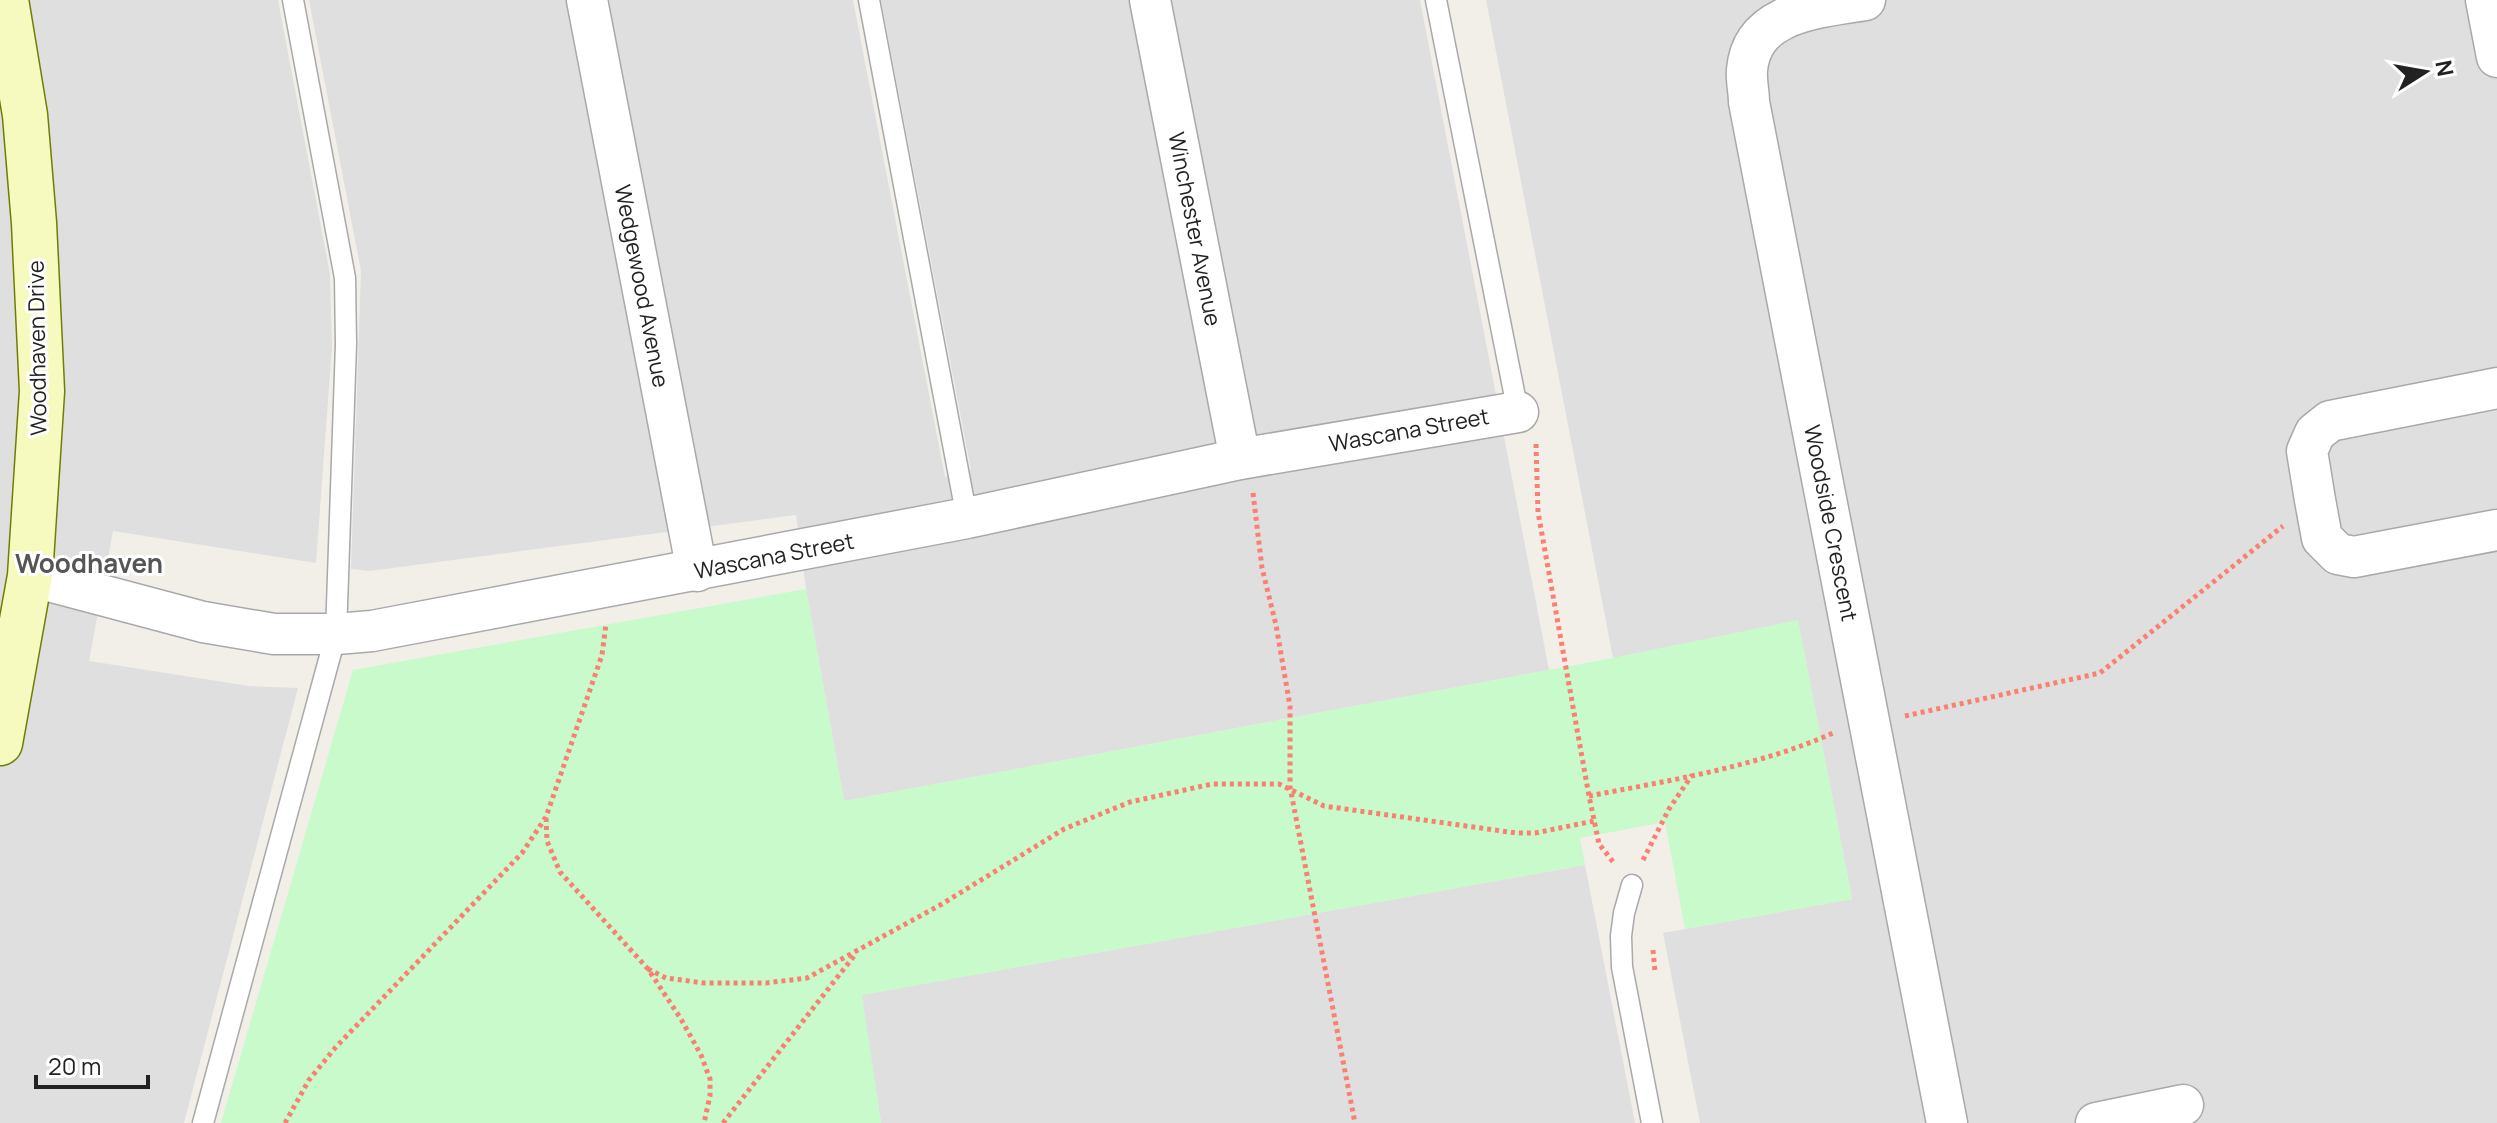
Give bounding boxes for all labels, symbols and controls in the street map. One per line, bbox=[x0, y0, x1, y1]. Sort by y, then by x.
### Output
north arrow bbox=[2385, 32, 2465, 112]
text: N bbox=[2428, 58, 2461, 79]
street label: Winchester Avenue bbox=[1161, 130, 1229, 329]
street label: Wedgewood Avenue bbox=[608, 182, 676, 390]
street label: Woodhaven Drive bbox=[20, 260, 54, 436]
street label: Wascana Street bbox=[1327, 401, 1492, 459]
street label: Woodside Crescent bbox=[1797, 422, 1865, 624]
street label: Wascana Street bbox=[692, 526, 857, 586]
district label: Woodhaven bbox=[15, 545, 163, 581]
scale bar bbox=[36, 1039, 148, 1089]
text: 20 m bbox=[48, 1049, 101, 1082]

